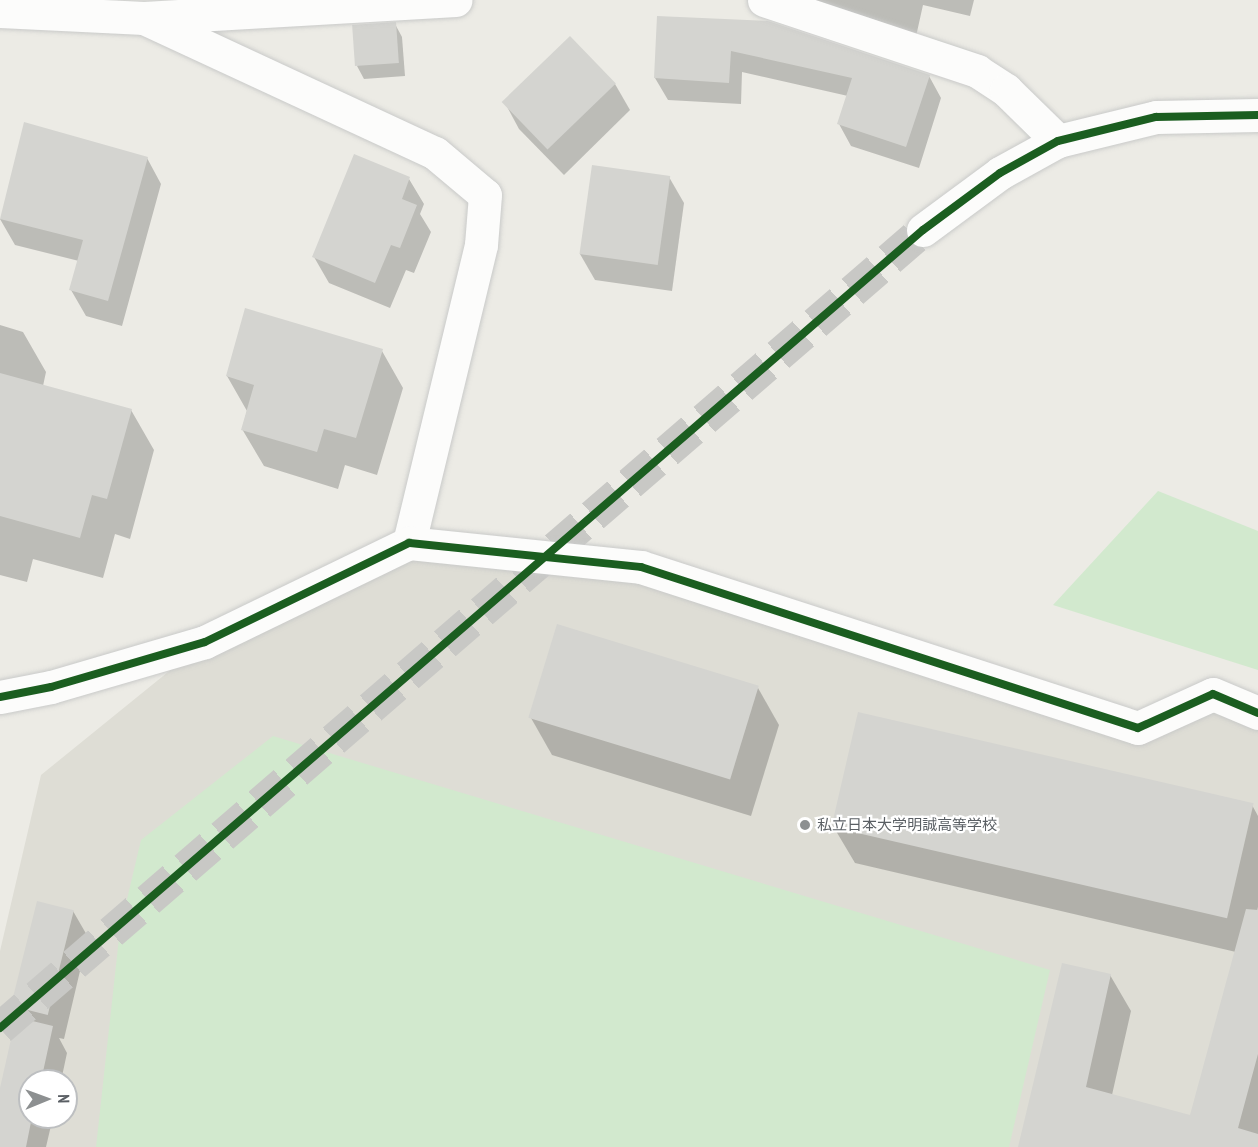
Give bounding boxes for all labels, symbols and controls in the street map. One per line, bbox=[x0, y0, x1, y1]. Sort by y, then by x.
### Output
place label: 私立日本大学明誠高等学校 bbox=[817, 816, 997, 834]
marker: 私立日本大学明誠高等学校 bbox=[798, 818, 812, 832]
north arrow bbox=[18, 1069, 78, 1129]
text: N bbox=[54, 1094, 74, 1103]

